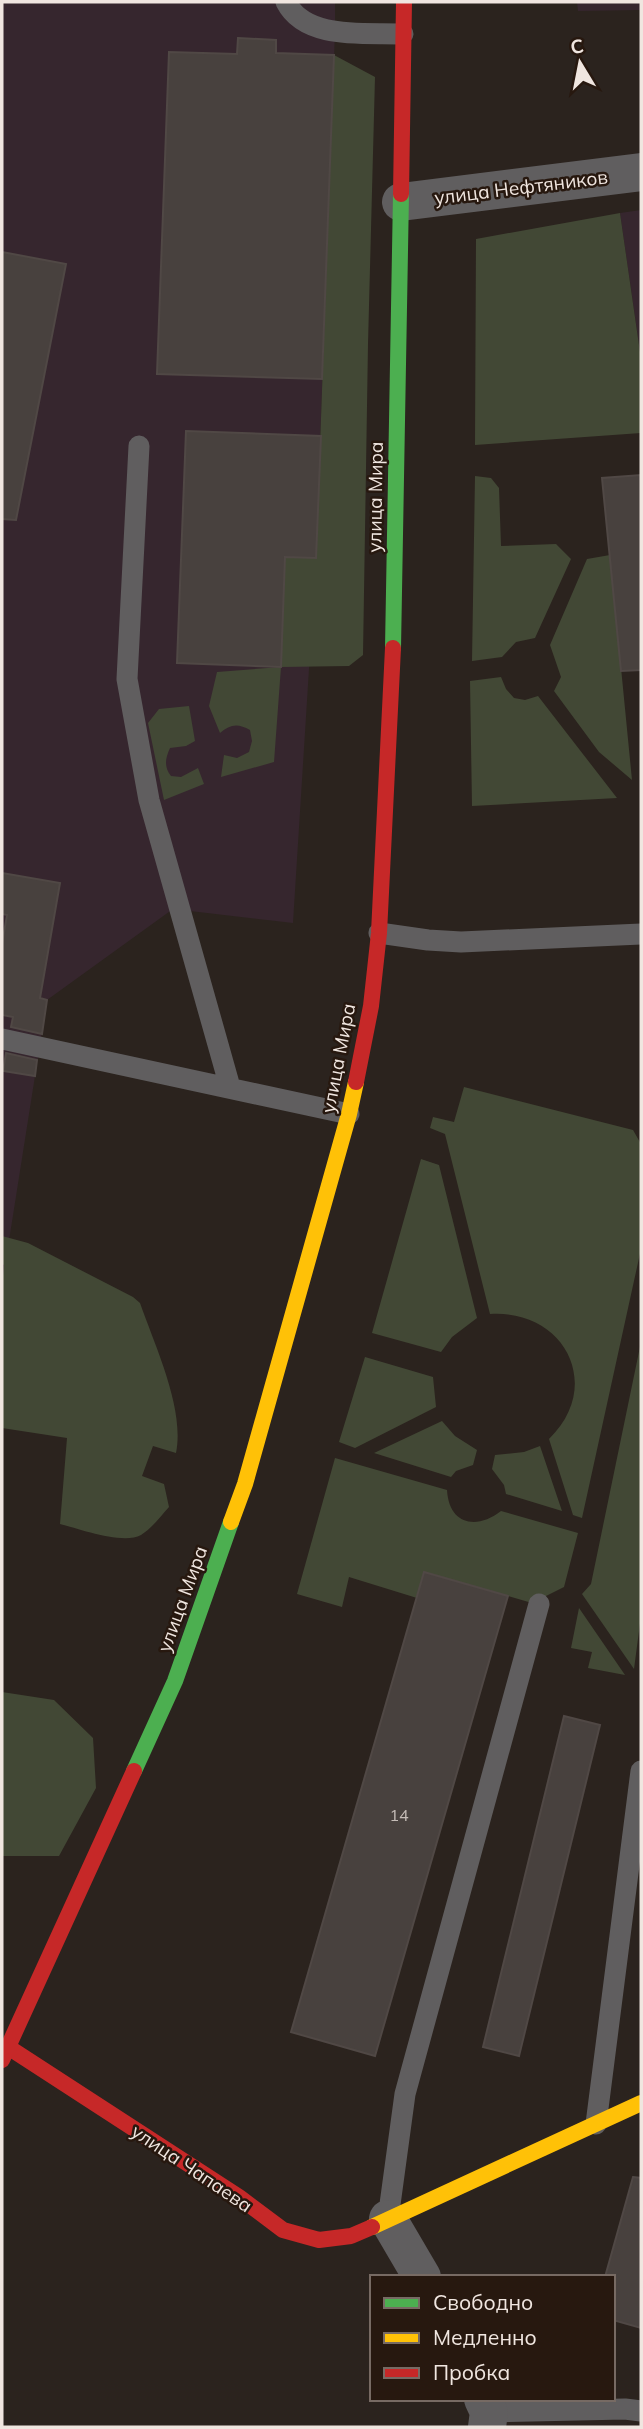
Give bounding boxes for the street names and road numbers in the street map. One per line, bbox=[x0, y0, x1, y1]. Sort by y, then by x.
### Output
street label: улица Нефтяников bbox=[433, 164, 609, 210]
street label: улица Мира bbox=[362, 441, 388, 553]
street label: улица Мира bbox=[316, 1001, 360, 1115]
street label: улица Мира bbox=[152, 1543, 212, 1655]
street label: улица Чапаева bbox=[127, 2119, 257, 2217]

